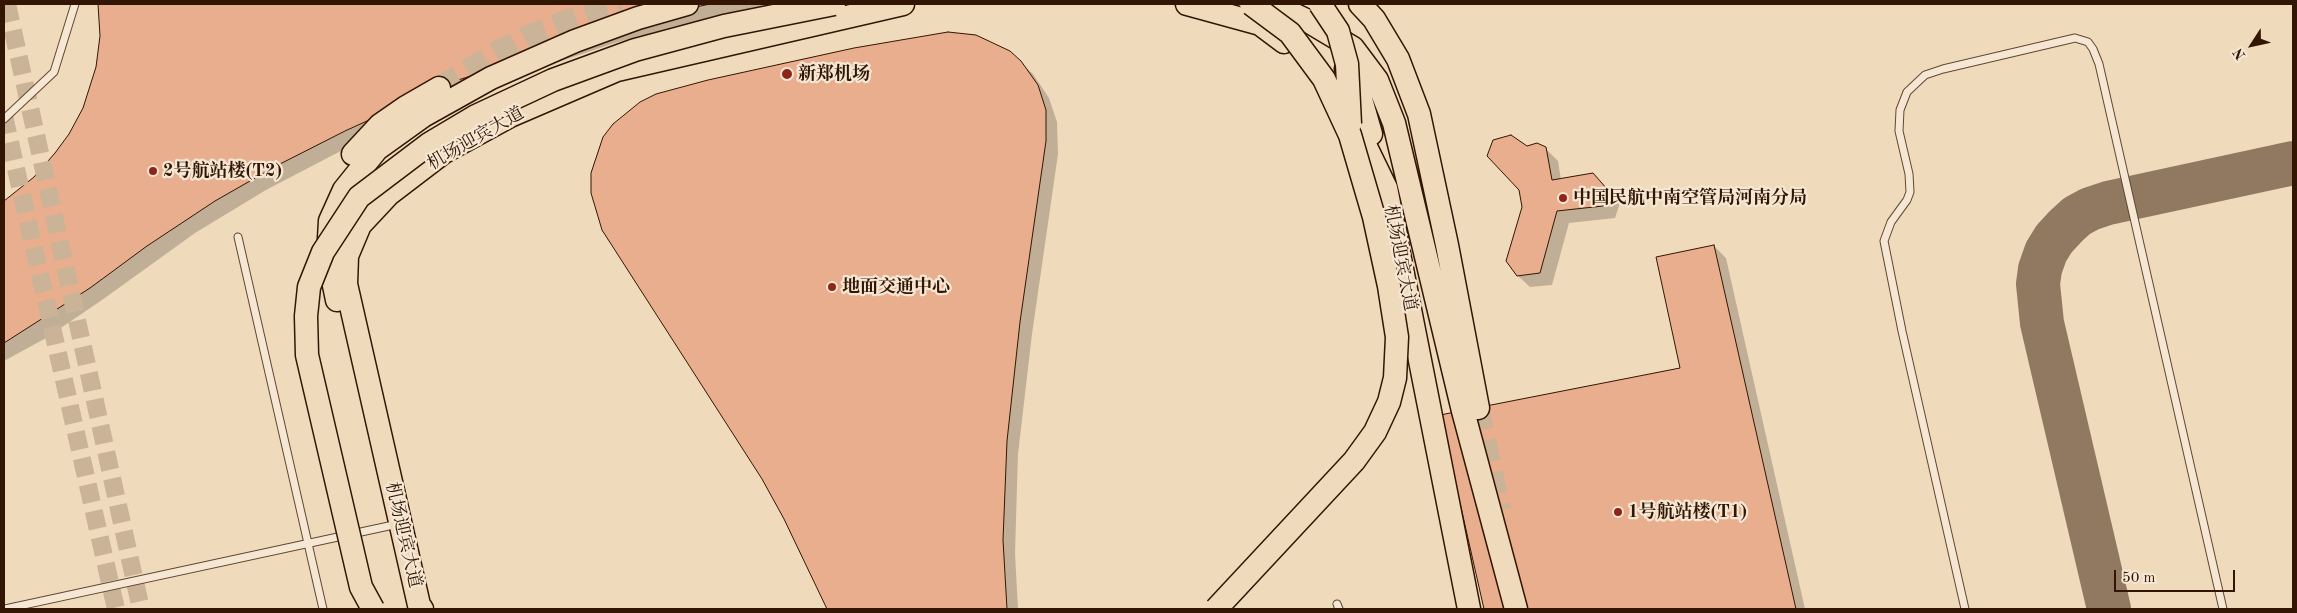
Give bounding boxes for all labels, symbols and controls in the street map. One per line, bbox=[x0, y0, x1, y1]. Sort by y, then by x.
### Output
north arrow bbox=[2227, 20, 2277, 70]
text: N bbox=[2231, 45, 2249, 62]
place label: 新郑机场 bbox=[798, 63, 870, 85]
marker: 新郑机场 bbox=[780, 67, 794, 81]
street label: 机场迎宾大道 bbox=[424, 103, 528, 175]
place label: 2号航站楼(T2) bbox=[163, 160, 282, 182]
marker: 2号航站楼(T2) bbox=[147, 165, 159, 177]
place label: 中国民航中南空管局河南分局 bbox=[1573, 187, 1807, 209]
marker: 中国民航中南空管局河南分局 bbox=[1557, 192, 1569, 204]
street label: 机场迎宾大道 bbox=[1379, 203, 1421, 313]
place label: 地面交通中心 bbox=[842, 276, 950, 298]
marker: 地面交通中心 bbox=[826, 281, 838, 293]
street label: 机场迎宾大道 bbox=[380, 480, 426, 590]
place label: 1号航站楼(T1) bbox=[1628, 501, 1747, 523]
marker: 1号航站楼(T1) bbox=[1612, 506, 1624, 518]
scale bar bbox=[2117, 560, 2238, 592]
text: 50 m bbox=[2122, 571, 2156, 586]

